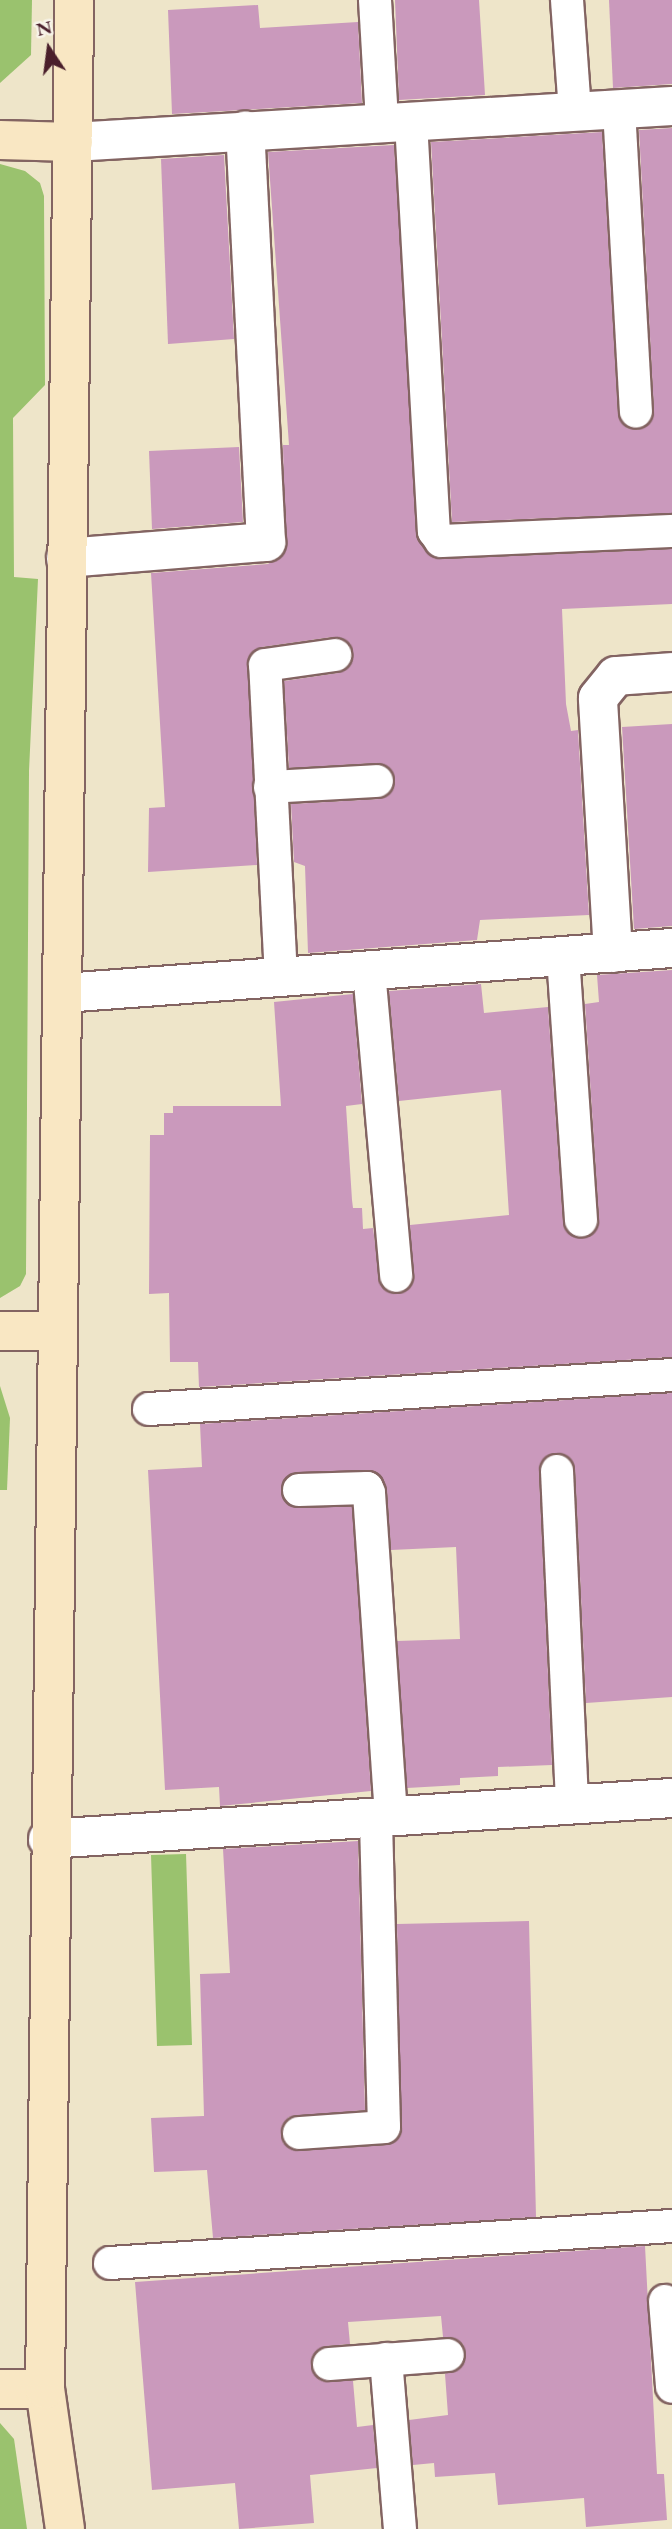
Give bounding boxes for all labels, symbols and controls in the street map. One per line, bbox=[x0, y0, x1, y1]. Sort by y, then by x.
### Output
north arrow bbox=[14, 14, 84, 84]
text: N bbox=[34, 14, 54, 42]

